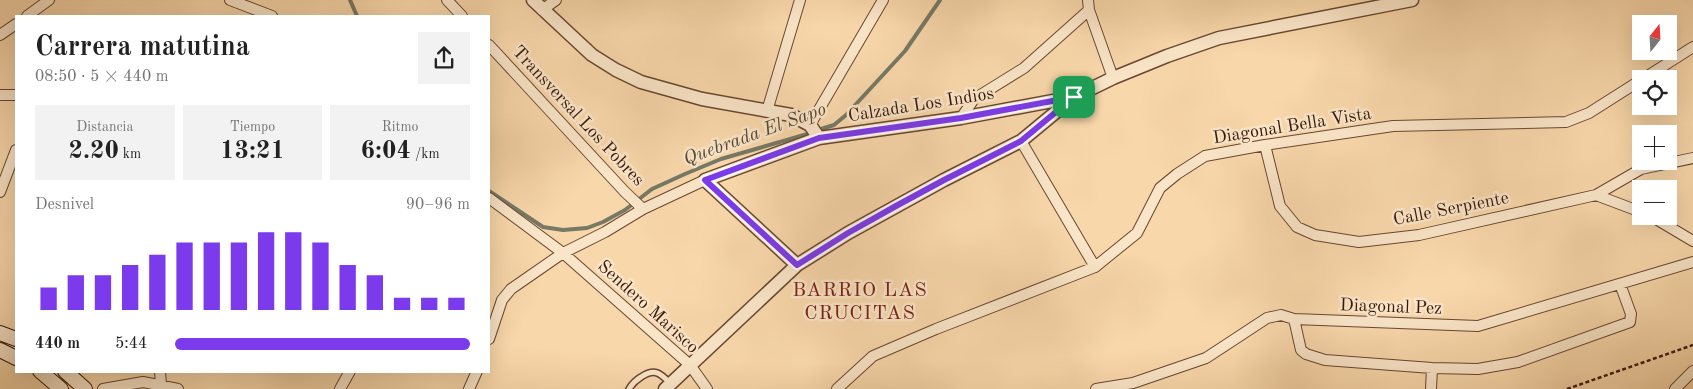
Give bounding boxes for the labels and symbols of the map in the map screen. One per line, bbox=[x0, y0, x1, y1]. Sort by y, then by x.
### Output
north arrow bbox=[1632, 15, 1678, 60]
street label: Transversal Los Pobres bbox=[509, 42, 648, 190]
pin bbox=[1053, 76, 1095, 118]
street label: Calzada Los Indios bbox=[847, 85, 995, 125]
water label: Quebrada El Sapo bbox=[681, 100, 829, 170]
street label: Diagonal Bella Vista bbox=[1211, 105, 1373, 147]
street label: Calle Serpiente bbox=[1392, 189, 1510, 229]
street label: Sendero Marisco bbox=[594, 257, 702, 357]
district label: BARRIO LAS CRUCITAS bbox=[792, 281, 928, 324]
street label: Diagonal Pez bbox=[1339, 296, 1443, 318]

